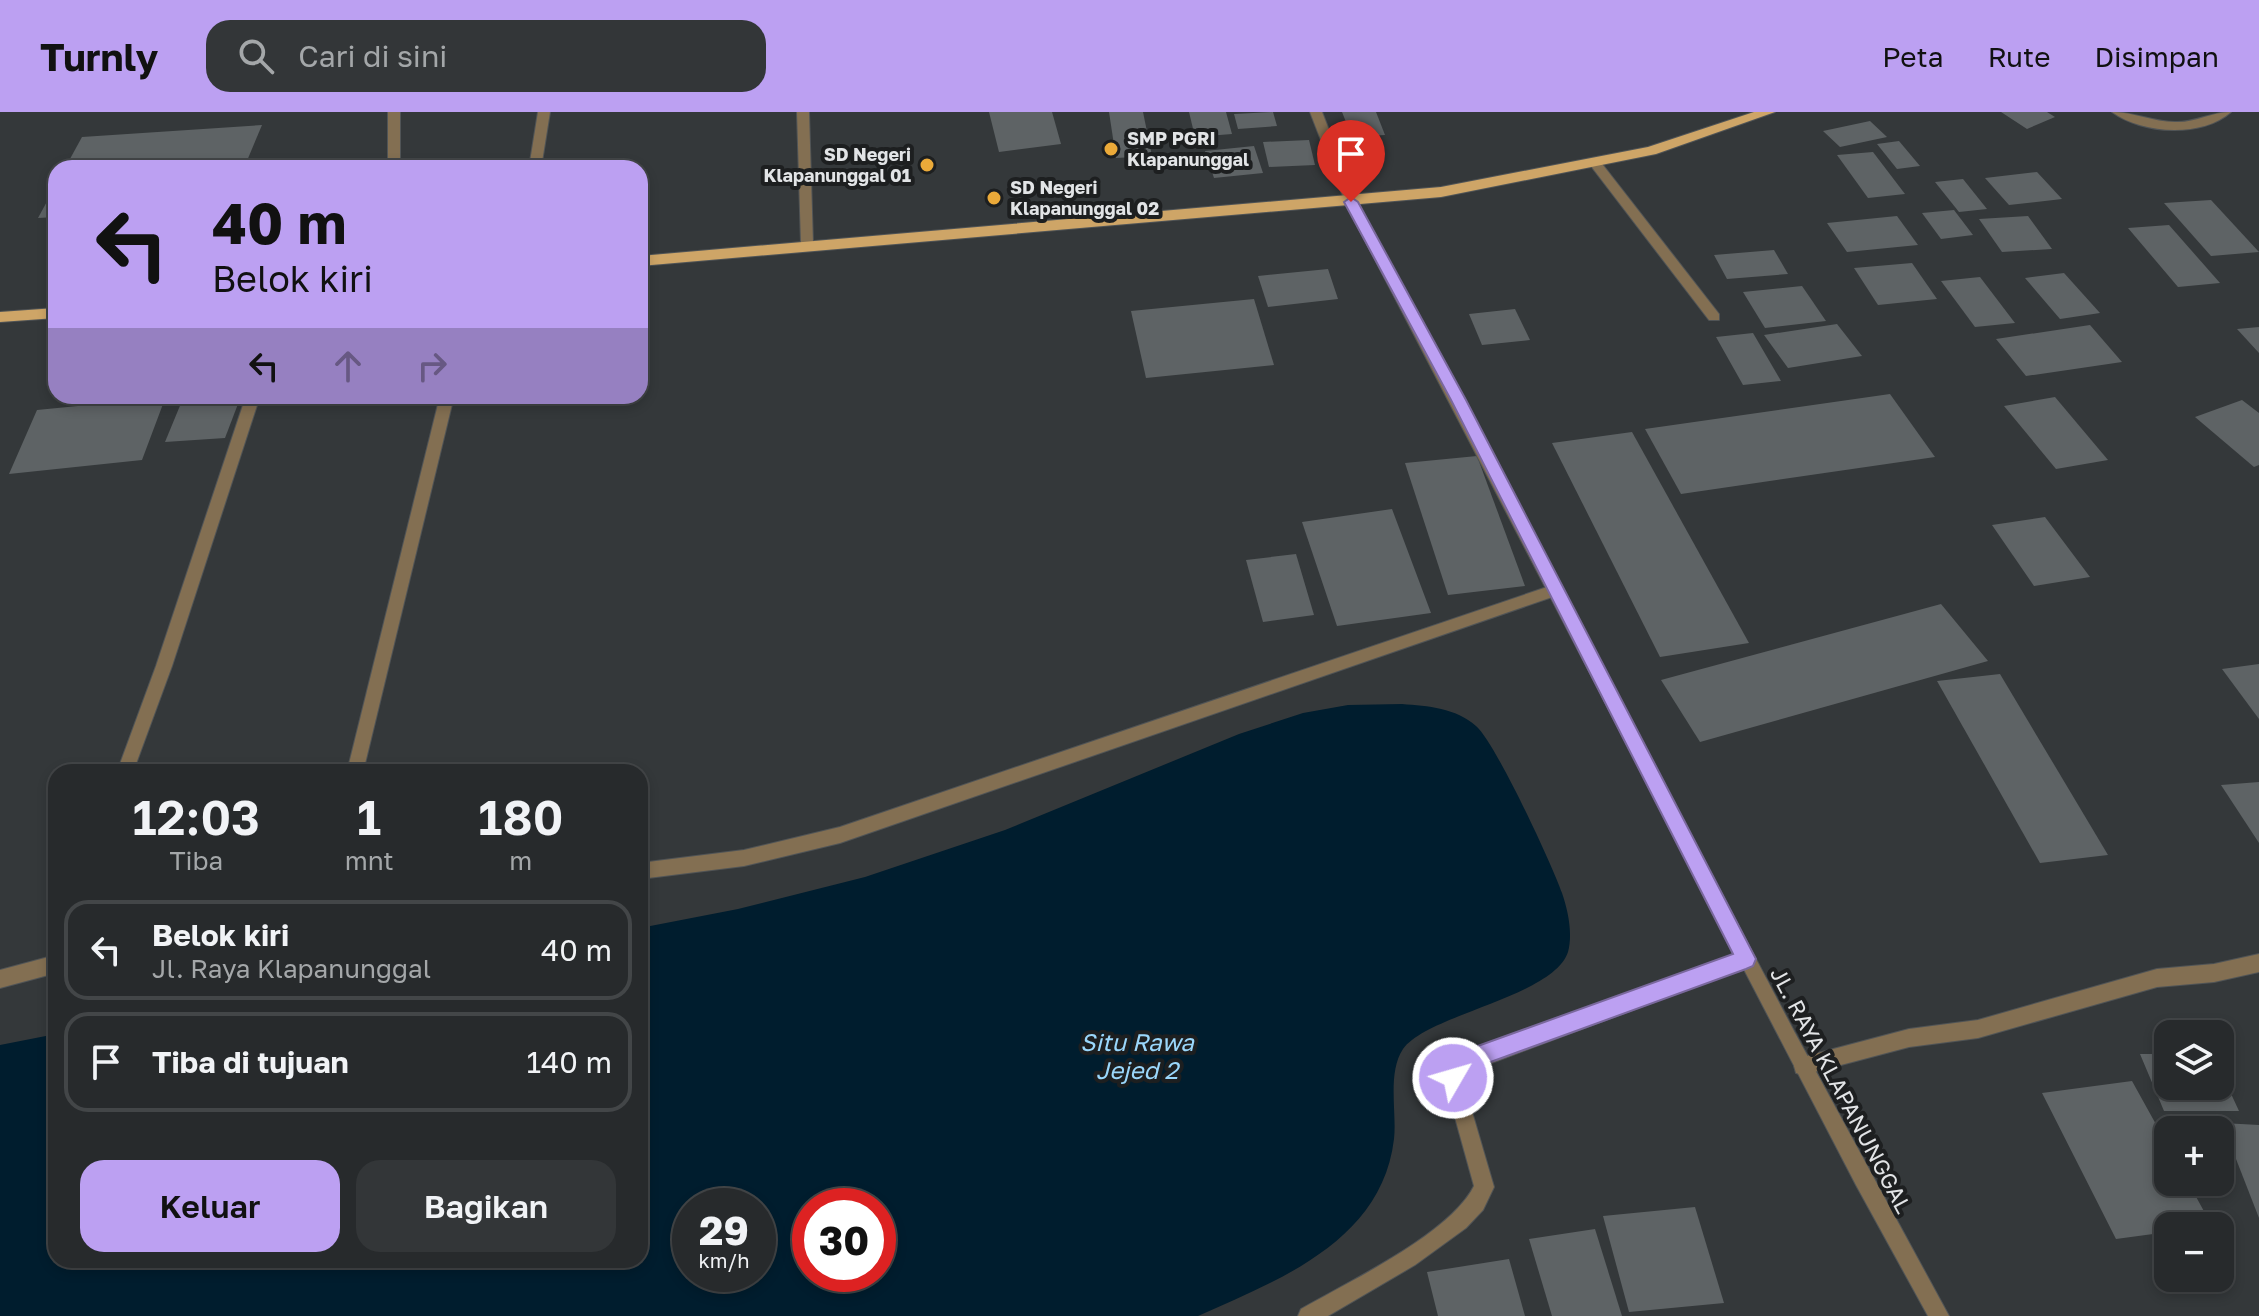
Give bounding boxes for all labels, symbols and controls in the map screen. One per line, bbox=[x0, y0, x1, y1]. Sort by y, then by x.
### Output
search box bbox=[206, 20, 766, 92]
text: Turnly bbox=[40, 34, 158, 79]
icon: search bbox=[234, 34, 278, 78]
text: Cari di sini bbox=[298, 38, 447, 74]
text: Peta bbox=[1882, 40, 1944, 73]
text: Rute bbox=[1988, 40, 2051, 73]
text: Disimpan bbox=[2095, 40, 2219, 73]
pin bbox=[1317, 120, 1385, 202]
place label: SMP PGRI Klapanunggal bbox=[1127, 127, 1249, 170]
icon: arrive bbox=[1329, 132, 1373, 176]
marker: SMP PGRI Klapanunggal bbox=[1102, 140, 1120, 158]
place label: SD Negeri Klapanunggal 01 bbox=[763, 143, 911, 186]
marker: SD Negeri Klapanunggal 01 bbox=[918, 156, 936, 174]
place label: SD Negeri Klapanunggal 02 bbox=[1010, 176, 1159, 219]
text: 40 m bbox=[212, 189, 346, 256]
marker: SD Negeri Klapanunggal 02 bbox=[985, 189, 1003, 207]
icon: left bbox=[80, 192, 184, 296]
text: Belok kiri bbox=[212, 257, 373, 300]
icon: left bbox=[242, 344, 286, 388]
icon: ahead bbox=[326, 344, 370, 388]
icon: right bbox=[410, 344, 454, 388]
text: 12:03 bbox=[133, 788, 260, 846]
text: 1 bbox=[357, 788, 381, 846]
text: 180 bbox=[478, 788, 563, 846]
text: Tiba bbox=[169, 845, 223, 876]
text: mnt bbox=[345, 845, 394, 876]
text: m bbox=[509, 845, 532, 876]
text: Belok kiri bbox=[152, 917, 289, 953]
icon: left bbox=[84, 928, 128, 972]
text: 40 m bbox=[541, 932, 612, 968]
text: Jl. Raya Klapanunggal bbox=[152, 953, 431, 984]
street label: JL. RAYA KLAPANUNGGAL bbox=[1765, 962, 1918, 1218]
map controls bbox=[2154, 1020, 2234, 1292]
button: layers bbox=[2154, 1020, 2234, 1100]
water label: Situ Rawa Jejed 2 bbox=[1080, 1027, 1195, 1085]
position arrow bbox=[1411, 1036, 1495, 1120]
icon: arrive bbox=[84, 1040, 128, 1084]
text: Tiba di tujuan bbox=[152, 1044, 349, 1080]
text: 140 m bbox=[527, 1044, 612, 1080]
button: + bbox=[2154, 1116, 2234, 1196]
button: Keluar bbox=[80, 1160, 340, 1252]
button: Bagikan bbox=[356, 1160, 616, 1252]
speed limit sign: 30 bbox=[792, 1188, 896, 1292]
text: 29 bbox=[699, 1206, 749, 1254]
button: − bbox=[2154, 1212, 2234, 1292]
text: km/h bbox=[699, 1248, 749, 1272]

